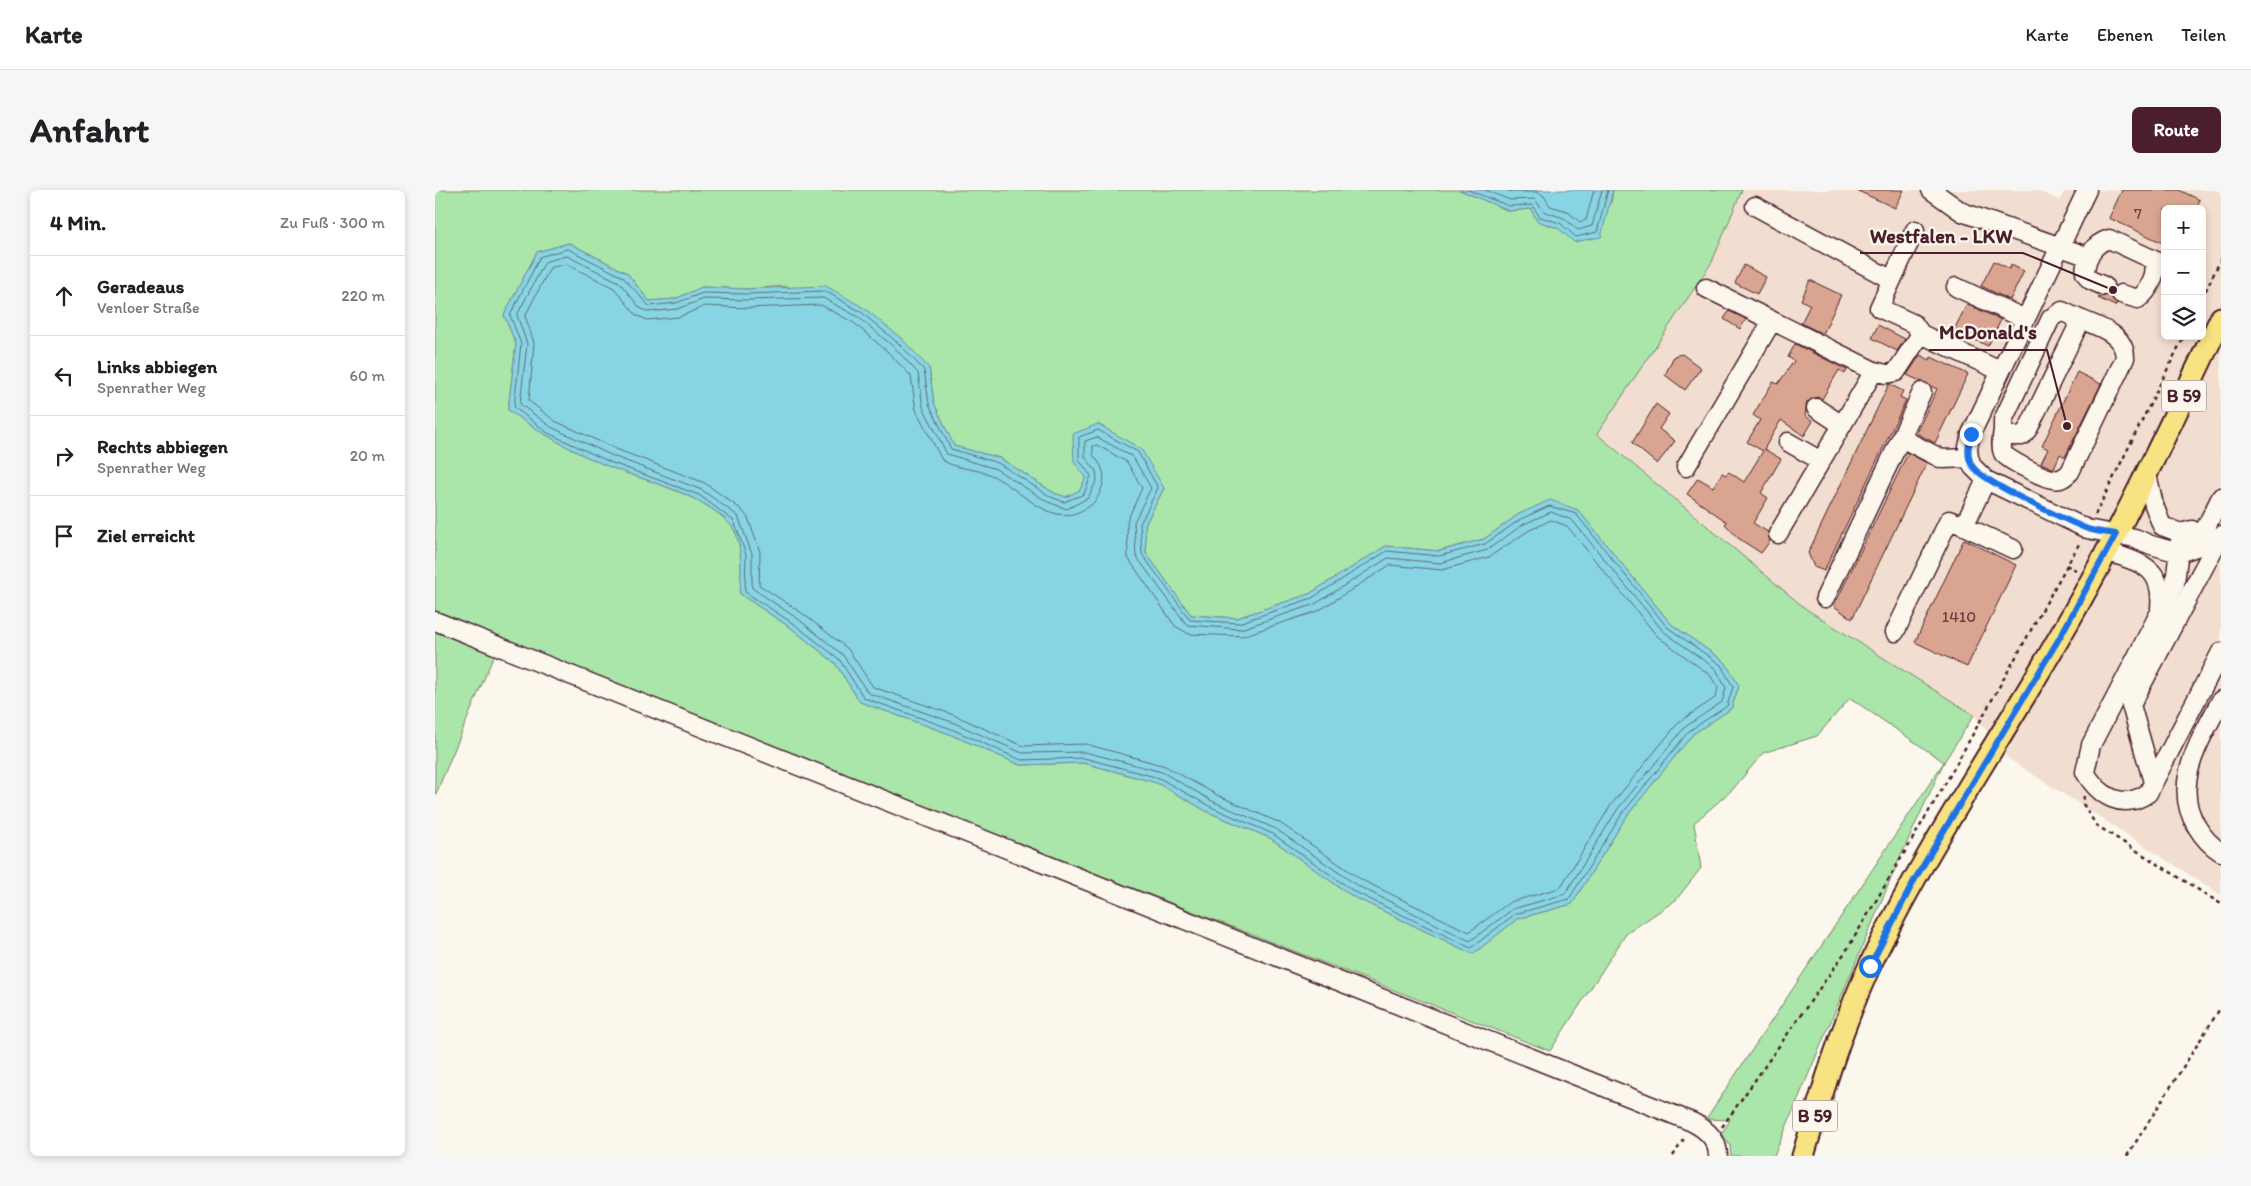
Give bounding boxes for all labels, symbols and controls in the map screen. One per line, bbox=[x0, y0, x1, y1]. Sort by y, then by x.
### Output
text: Karte bbox=[25, 20, 83, 49]
text: Karte bbox=[2026, 24, 2069, 46]
text: Ebenen bbox=[2097, 24, 2153, 46]
text: Teilen bbox=[2181, 24, 2226, 46]
button: Route bbox=[2132, 107, 2221, 153]
text: Anfahrt bbox=[30, 109, 149, 151]
house number: 7 bbox=[2134, 204, 2142, 223]
map controls bbox=[2161, 205, 2206, 340]
button: + bbox=[2161, 205, 2206, 250]
text: 4 Min. bbox=[50, 210, 106, 235]
text: Zu Fuß · 300 m bbox=[280, 213, 385, 232]
callout: Westfalen - LKW bbox=[1860, 218, 2023, 253]
text: Westfalen - LKW bbox=[1870, 224, 2013, 248]
button: − bbox=[2161, 250, 2206, 295]
text: Geradeaus bbox=[97, 275, 184, 298]
icon: ahead bbox=[50, 282, 78, 310]
text: 220 m bbox=[341, 286, 385, 305]
button: layers bbox=[2161, 295, 2206, 340]
text: Venloer Straße bbox=[97, 298, 200, 317]
callout: McDonald's bbox=[1929, 315, 2047, 350]
text: McDonald's bbox=[1939, 320, 2037, 344]
text: Links abbiegen bbox=[97, 355, 217, 378]
icon: left bbox=[50, 362, 78, 390]
text: 60 m bbox=[350, 366, 385, 385]
text: Spenrather Weg bbox=[97, 378, 206, 397]
road number: B 59 bbox=[2161, 380, 2207, 412]
route end bbox=[1960, 423, 1983, 446]
text: Rechts abbiegen bbox=[97, 435, 228, 458]
icon: right bbox=[50, 442, 78, 470]
text: 20 m bbox=[350, 446, 385, 465]
text: Spenrather Weg bbox=[97, 458, 206, 477]
icon: arrive bbox=[50, 522, 78, 550]
text: Ziel erreicht bbox=[97, 524, 195, 547]
house number: 1410 bbox=[1942, 607, 1976, 626]
route start bbox=[1859, 955, 1882, 978]
road number: B 59 bbox=[1793, 1100, 1837, 1131]

